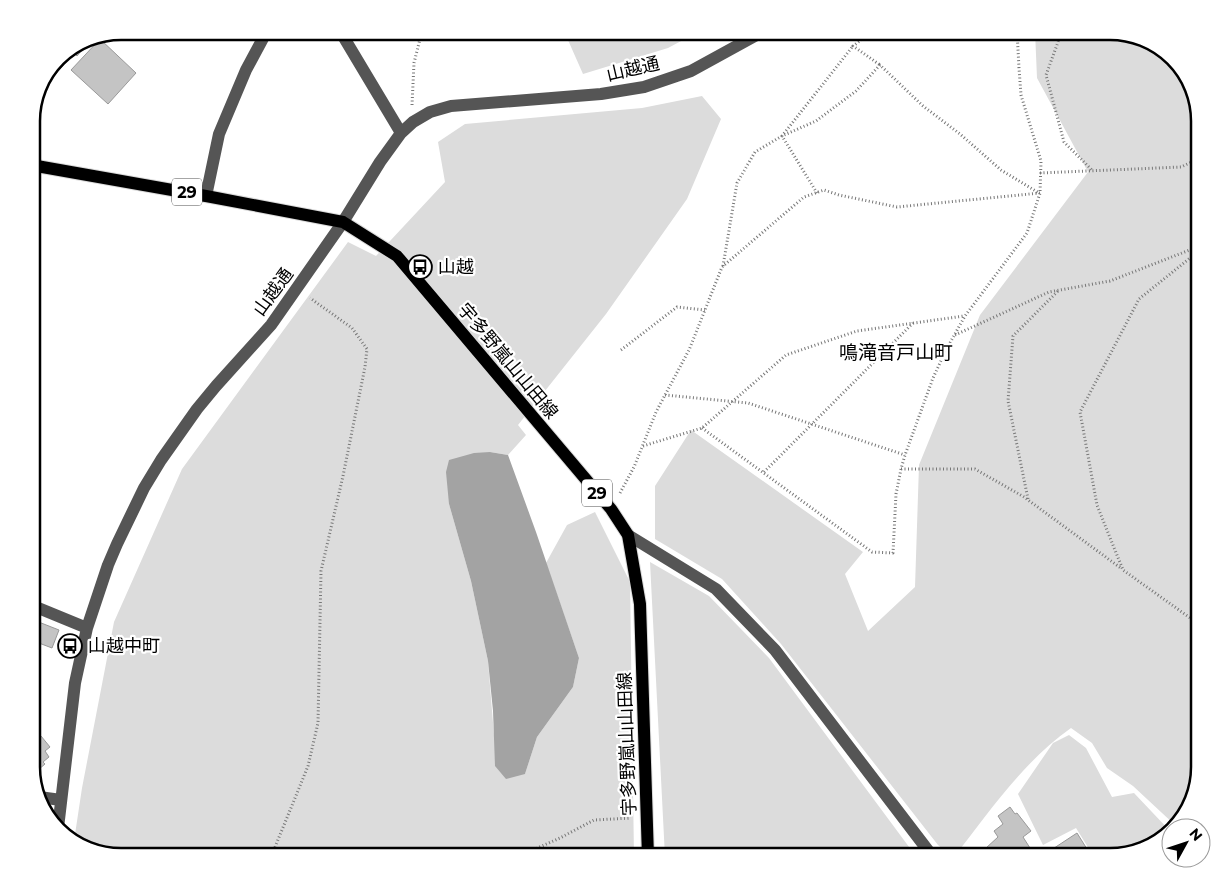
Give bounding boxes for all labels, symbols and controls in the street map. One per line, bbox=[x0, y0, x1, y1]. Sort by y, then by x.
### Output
street label: 山越通 bbox=[604, 52, 662, 86]
road number: 29 bbox=[172, 178, 202, 206]
bus stop icon: 山越 bbox=[407, 254, 433, 280]
place label: 山越 bbox=[438, 256, 474, 278]
street label: 山越通 bbox=[248, 264, 298, 320]
street label: 宇多野嵐山山田線 bbox=[453, 299, 563, 423]
district label: 鳴滝音戸山町 bbox=[839, 341, 953, 364]
road number: 29 bbox=[582, 479, 612, 506]
bus stop icon: 山越中町 bbox=[57, 633, 83, 659]
place label: 山越中町 bbox=[88, 635, 160, 657]
street label: 宇多野嵐山山田線 bbox=[613, 672, 641, 816]
north arrow bbox=[1161, 818, 1211, 868]
text: N bbox=[1185, 825, 1206, 845]

